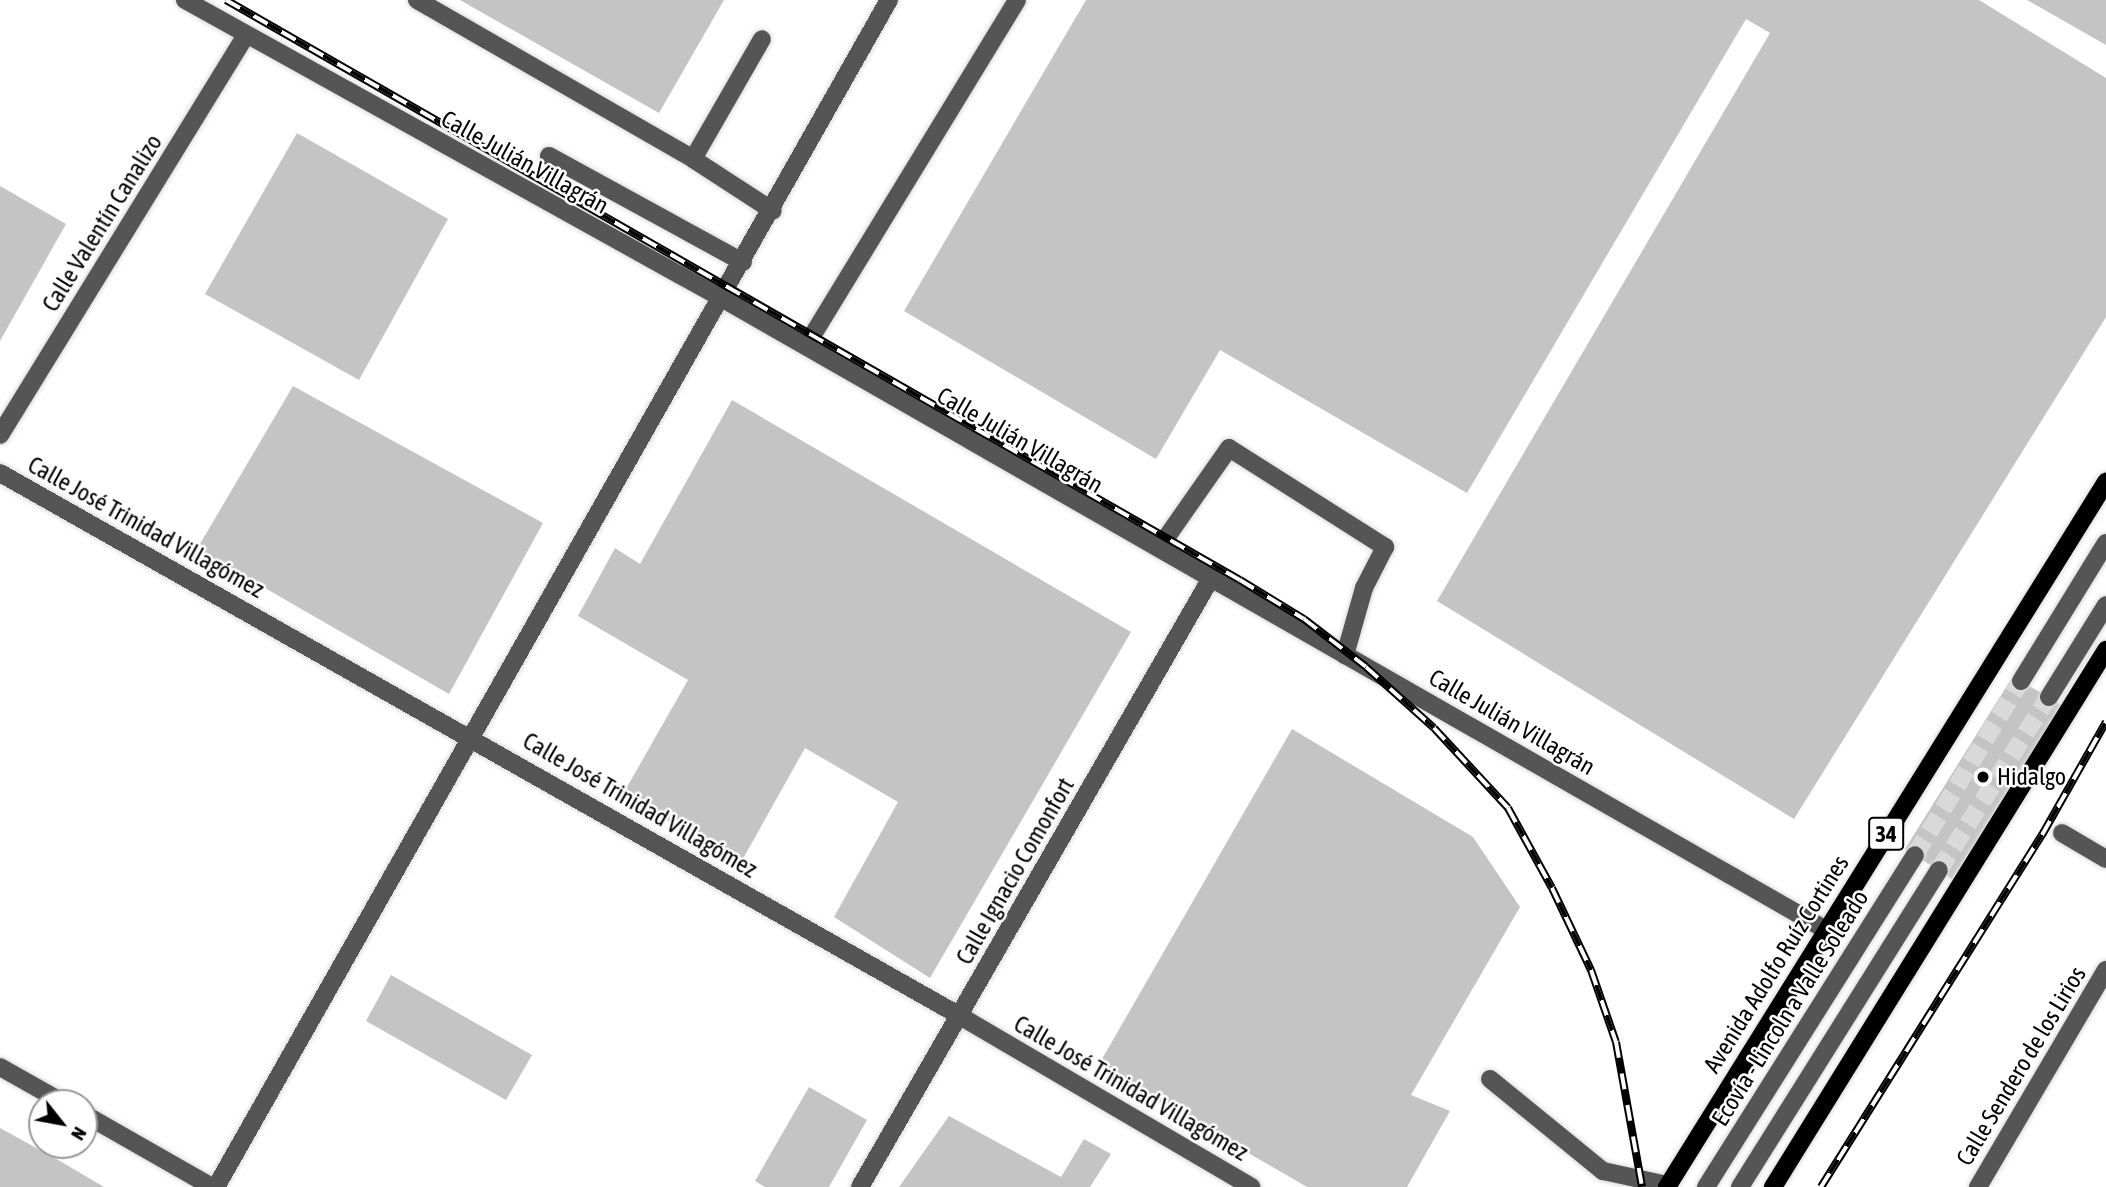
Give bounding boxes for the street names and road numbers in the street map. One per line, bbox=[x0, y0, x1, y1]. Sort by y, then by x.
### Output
street label: Calle Julián Villagrán bbox=[436, 104, 614, 220]
street label: Calle Valentín Canalizo bbox=[36, 129, 168, 317]
street label: Calle Julián Villagrán bbox=[932, 381, 1108, 499]
street label: Calle José Trinidad Villagómez bbox=[23, 450, 269, 604]
street label: Calle Julián Villagrán bbox=[1424, 663, 1600, 781]
street label: Calle José Trinidad Villagómez bbox=[518, 726, 762, 884]
street label: Calle Ignacio Comonfort bbox=[950, 773, 1080, 969]
road number: 34 bbox=[1867, 814, 1905, 854]
street label: Avenida Adolfo Ruíz Cortines bbox=[1697, 850, 1855, 1078]
street label: Ecovía - Lincoln a Valle Soleado bbox=[1706, 885, 1874, 1131]
street label: Calle Sendero de los Lirios bbox=[1950, 961, 2092, 1171]
street label: Calle José Trinidad Villagómez bbox=[1009, 1009, 1253, 1167]

